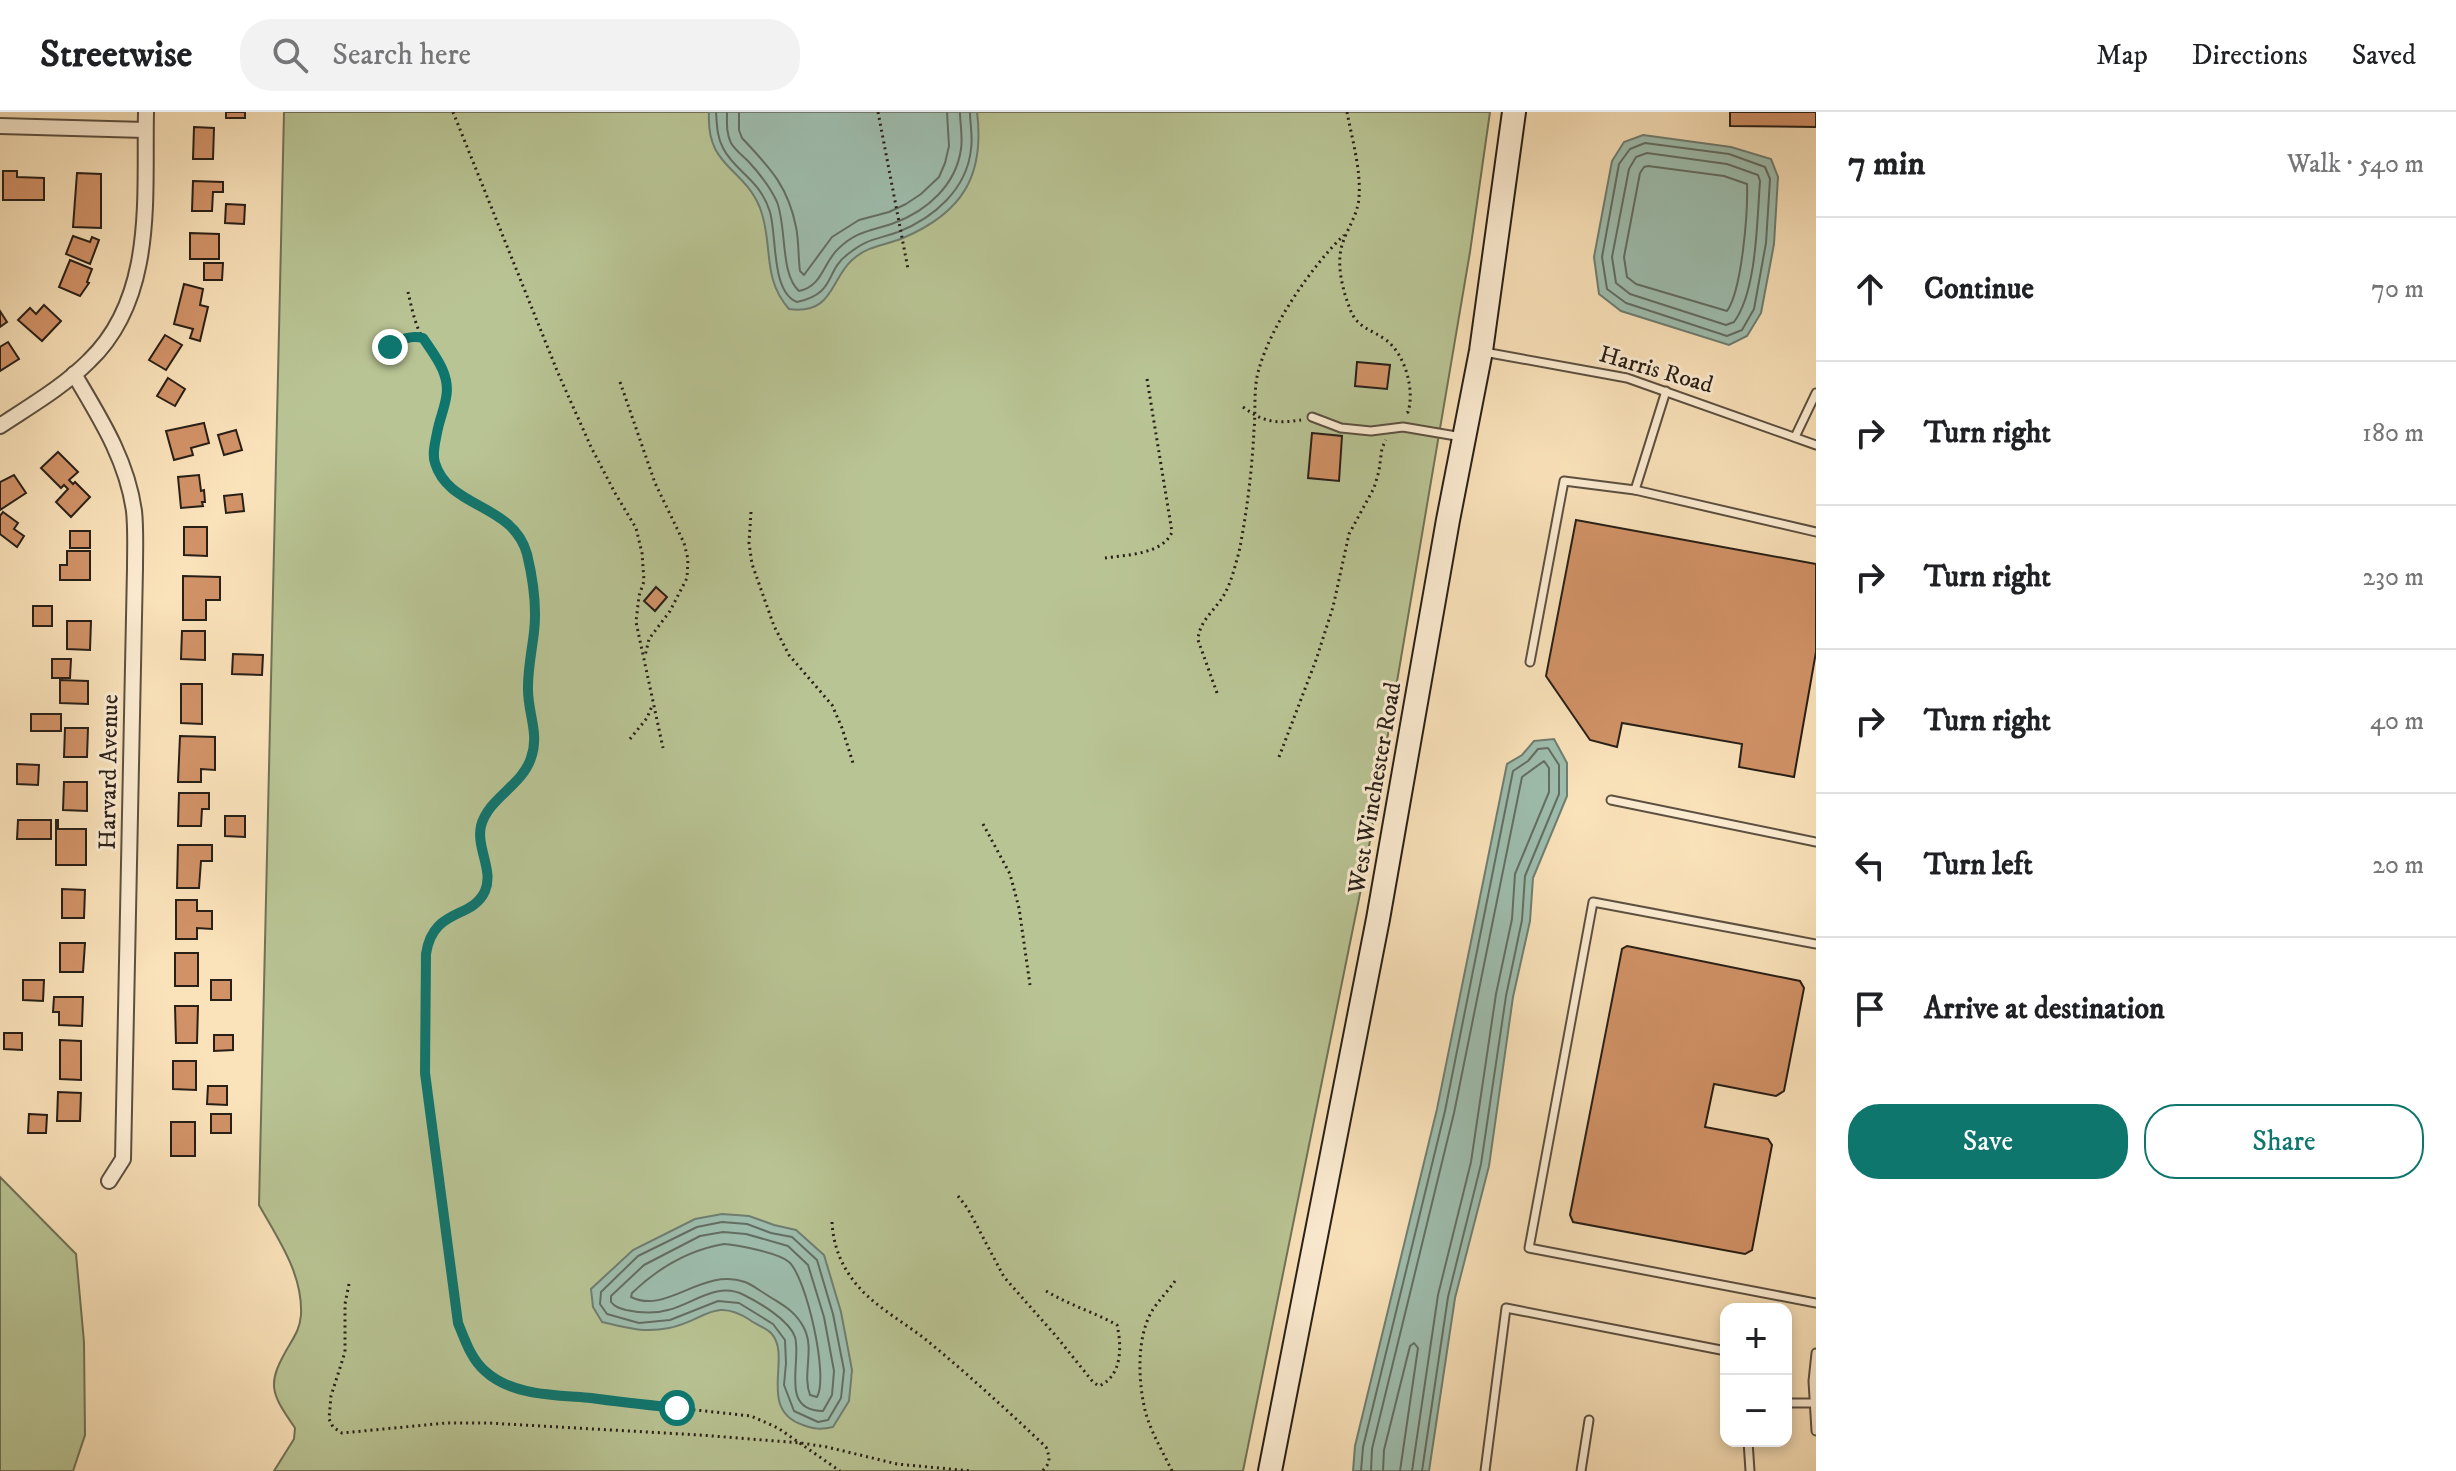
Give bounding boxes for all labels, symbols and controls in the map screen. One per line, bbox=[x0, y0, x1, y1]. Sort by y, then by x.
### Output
search box bbox=[240, 19, 800, 91]
text: Streetwise bbox=[40, 31, 192, 79]
icon: search bbox=[268, 33, 312, 77]
text: Search here bbox=[332, 37, 471, 74]
text: Map bbox=[2096, 38, 2148, 73]
text: Directions bbox=[2192, 38, 2308, 73]
text: Saved bbox=[2352, 38, 2416, 73]
text: 7 min bbox=[1848, 143, 1925, 185]
text: Walk · 540 m bbox=[2287, 148, 2424, 181]
icon: ahead bbox=[1848, 267, 1892, 311]
text: Continue bbox=[1924, 271, 2034, 308]
text: 70 m bbox=[2371, 273, 2424, 306]
route end bbox=[372, 329, 408, 365]
street label: Harris Road bbox=[1596, 339, 1717, 401]
icon: right bbox=[1848, 411, 1892, 455]
text: Turn right bbox=[1924, 415, 2051, 452]
text: 180 m bbox=[2362, 417, 2424, 450]
icon: right bbox=[1848, 555, 1892, 599]
text: Turn right bbox=[1924, 559, 2051, 596]
text: 230 m bbox=[2362, 561, 2424, 594]
street label: West Winchester Road bbox=[1341, 680, 1408, 897]
street label: Harvard Avenue bbox=[93, 694, 125, 850]
icon: right bbox=[1848, 699, 1892, 743]
text: Turn right bbox=[1924, 703, 2051, 740]
text: 40 m bbox=[2370, 705, 2424, 738]
icon: left bbox=[1848, 843, 1892, 887]
text: Turn left bbox=[1924, 847, 2033, 884]
text: 20 m bbox=[2372, 849, 2424, 882]
icon: arrive bbox=[1848, 987, 1892, 1031]
text: Arrive at destination bbox=[1924, 991, 2165, 1028]
button: Save bbox=[1848, 1104, 2128, 1179]
button: Share bbox=[2144, 1104, 2424, 1179]
map controls bbox=[1720, 1303, 1792, 1447]
button: + bbox=[1720, 1303, 1792, 1375]
button: − bbox=[1720, 1375, 1792, 1447]
route start bbox=[659, 1390, 695, 1426]

